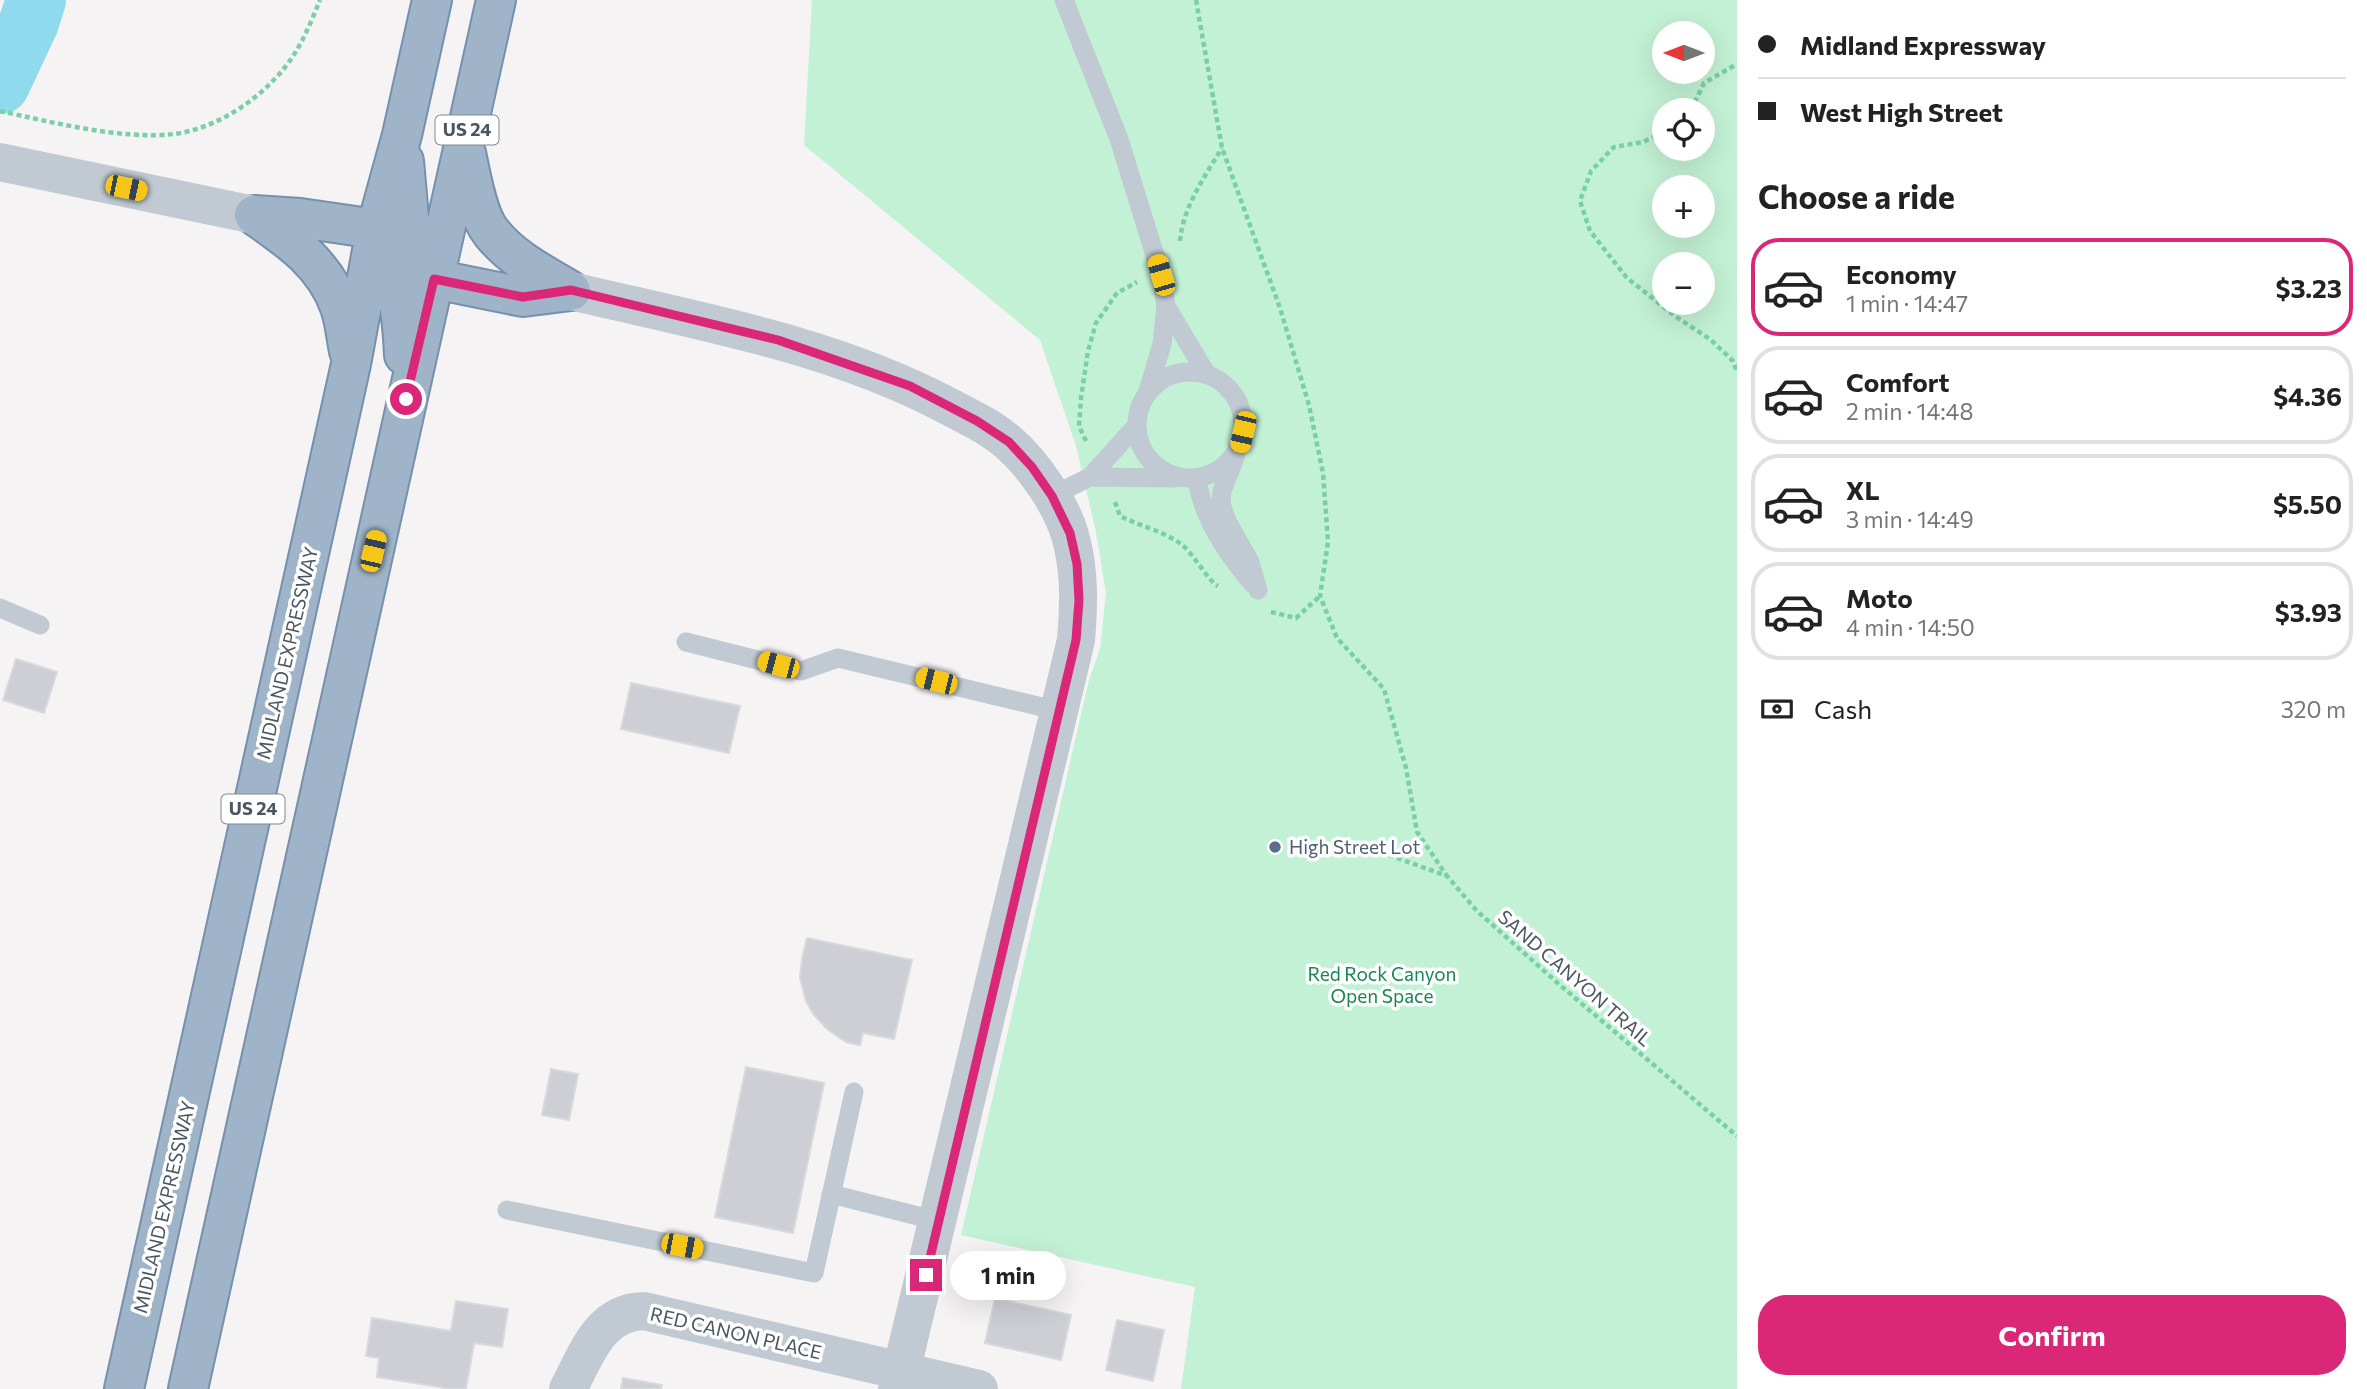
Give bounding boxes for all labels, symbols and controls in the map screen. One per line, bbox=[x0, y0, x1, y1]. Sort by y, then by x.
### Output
north arrow bbox=[1652, 21, 1715, 84]
map controls bbox=[1652, 21, 1715, 315]
text: Midland Expressway bbox=[1800, 29, 2046, 60]
text: West High Street bbox=[1800, 96, 2003, 127]
button: locate bbox=[1652, 98, 1715, 161]
road number: US 24 bbox=[435, 116, 498, 145]
car bbox=[104, 173, 149, 203]
button: + bbox=[1652, 175, 1715, 238]
text: Choose a ride bbox=[1758, 176, 1955, 216]
car bbox=[1146, 252, 1177, 298]
button: − bbox=[1652, 252, 1715, 315]
icon: car bbox=[1762, 256, 1825, 319]
text: Economy bbox=[1846, 258, 1957, 289]
text: $3.23 bbox=[2275, 272, 2342, 303]
text: 1 min · 14:47 bbox=[1846, 289, 1968, 317]
icon: car bbox=[1762, 364, 1825, 427]
text: Comfort bbox=[1846, 366, 1949, 397]
text: $4.36 bbox=[2273, 380, 2342, 411]
route start bbox=[390, 383, 422, 415]
text: 2 min · 14:48 bbox=[1846, 397, 1973, 425]
car bbox=[1229, 409, 1258, 455]
icon: car bbox=[1762, 472, 1825, 535]
text: XL bbox=[1846, 474, 1880, 505]
text: $5.50 bbox=[2273, 488, 2342, 519]
text: 3 min · 14:49 bbox=[1846, 505, 1974, 533]
car bbox=[359, 528, 388, 574]
street label: MIDLAND EXPRESSWAY bbox=[251, 544, 322, 761]
icon: car bbox=[1762, 580, 1825, 643]
text: Moto bbox=[1846, 582, 1913, 613]
text: $3.93 bbox=[2275, 596, 2342, 627]
text: 4 min · 14:50 bbox=[1846, 613, 1975, 641]
car bbox=[755, 649, 802, 681]
car bbox=[914, 666, 959, 696]
icon: cash bbox=[1758, 690, 1796, 728]
text: Cash bbox=[1814, 693, 1872, 724]
text: 320 m bbox=[2281, 695, 2346, 723]
road number: US 24 bbox=[222, 794, 284, 824]
place label: High Street Lot bbox=[1289, 835, 1420, 858]
marker: High Street Lot bbox=[1267, 839, 1283, 855]
street label: SAND CANYON TRAIL bbox=[1494, 905, 1657, 1051]
park label: Red Rock Canyon Open Space bbox=[1308, 962, 1456, 1007]
street label: MIDLAND EXPRESSWAY bbox=[128, 1098, 199, 1315]
car bbox=[660, 1232, 705, 1260]
callout: 1 min bbox=[950, 1250, 1066, 1300]
route end bbox=[910, 1259, 942, 1291]
text: 1 min bbox=[981, 1261, 1035, 1289]
button: Confirm bbox=[1758, 1295, 2346, 1375]
street label: RED CANON PLACE bbox=[648, 1302, 824, 1363]

